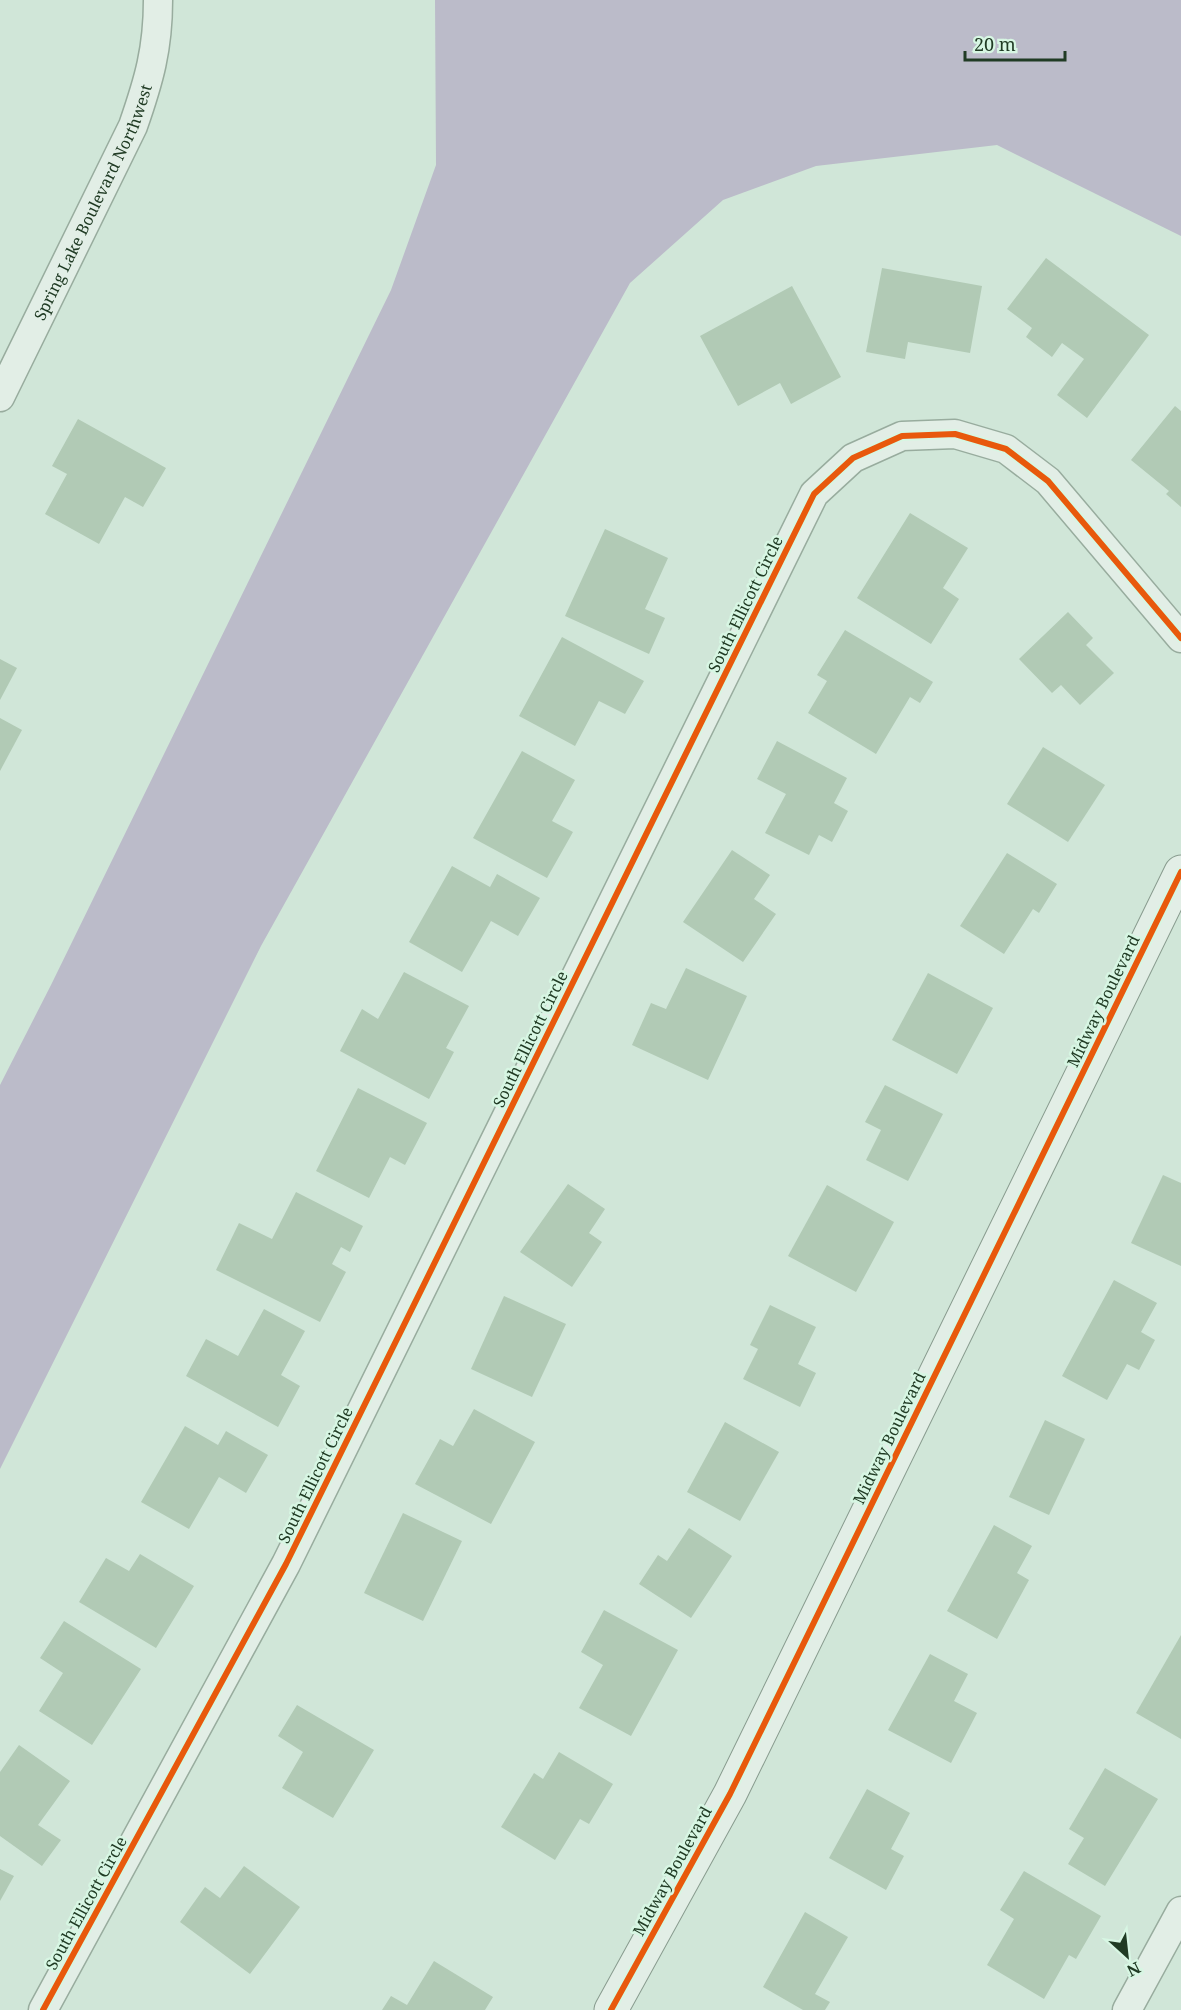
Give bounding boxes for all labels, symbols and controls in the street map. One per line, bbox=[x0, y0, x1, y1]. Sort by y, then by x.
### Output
scale bar bbox=[965, 24, 1066, 62]
text: 20 m bbox=[974, 32, 1016, 56]
street label: Spring Lake Boulevard Northwest bbox=[28, 81, 157, 324]
street label: South Ellicott Circle bbox=[702, 532, 788, 676]
street label: Midway Boulevard bbox=[1061, 931, 1145, 1071]
street label: South Ellicott Circle bbox=[487, 967, 573, 1111]
street label: Midway Boulevard bbox=[847, 1368, 931, 1508]
street label: South Ellicott Circle bbox=[272, 1403, 358, 1547]
street label: Midway Boulevard bbox=[627, 1802, 717, 1940]
street label: South Ellicott Circle bbox=[40, 1832, 132, 1974]
north arrow bbox=[1097, 1926, 1157, 1986]
text: N bbox=[1123, 1957, 1144, 1982]

